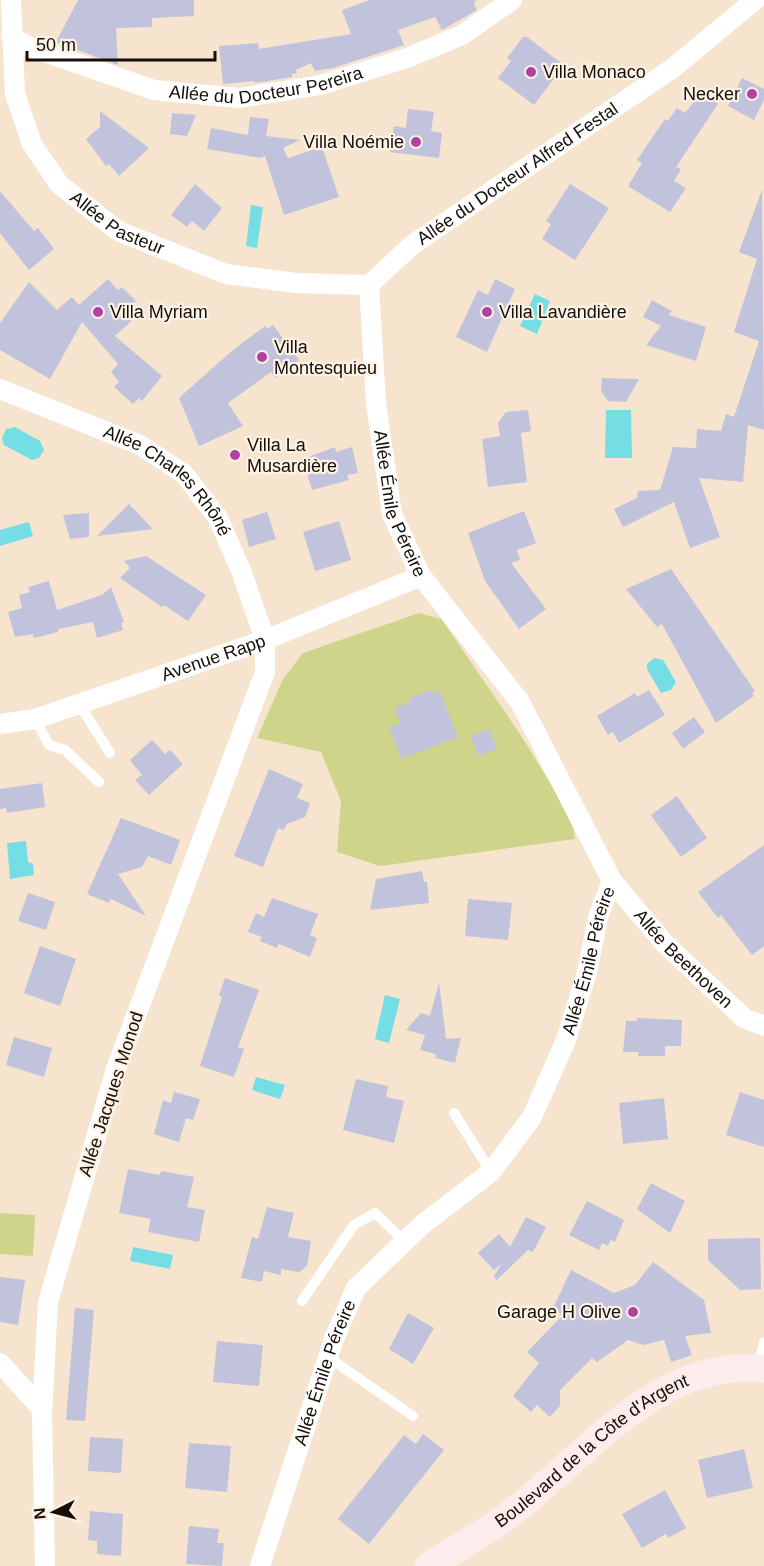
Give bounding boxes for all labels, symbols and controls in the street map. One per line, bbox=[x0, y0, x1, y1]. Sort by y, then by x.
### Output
scale bar bbox=[27, 24, 214, 62]
text: 50 m bbox=[36, 35, 76, 55]
street label: Allée du Docteur Pereira bbox=[168, 62, 366, 108]
place label: Villa Monaco bbox=[543, 62, 646, 82]
marker: Villa Monaco bbox=[524, 65, 538, 79]
place label: Necker bbox=[683, 84, 740, 104]
marker: Necker bbox=[745, 87, 759, 101]
street label: Allée du Docteur Alfred Festal bbox=[413, 98, 622, 249]
place label: Villa Noémie bbox=[303, 132, 404, 152]
marker: Villa Noémie bbox=[409, 135, 423, 149]
street label: Allée Pasteur bbox=[66, 187, 167, 258]
place label: Villa Myriam bbox=[110, 302, 208, 322]
place label: Villa Lavandière bbox=[499, 302, 627, 322]
marker: Villa Myriam bbox=[91, 305, 105, 319]
marker: Villa Lavandière bbox=[480, 305, 494, 319]
place label: Villa Montesquieu bbox=[274, 337, 377, 378]
marker: Villa Montesquieu bbox=[255, 350, 269, 364]
street label: Allée Charles Rhôné bbox=[101, 421, 235, 539]
street label: Allée Émile Péreire bbox=[370, 429, 430, 580]
place label: Villa La Musardière bbox=[247, 435, 337, 476]
marker: Villa La Musardière bbox=[228, 448, 242, 462]
street label: Avenue Rapp bbox=[159, 631, 268, 685]
street label: Allée Émile Péreire bbox=[558, 883, 619, 1037]
street label: Allée Beethoven bbox=[630, 905, 737, 1012]
street label: Allée Jacques Monod bbox=[75, 1009, 147, 1179]
street label: Allée Émile Péreire bbox=[290, 1297, 360, 1448]
place label: Garage H Olive bbox=[497, 1302, 621, 1322]
marker: Garage H Olive bbox=[626, 1305, 640, 1319]
street label: Boulevard de la Côte d'Argent bbox=[491, 1370, 691, 1532]
north arrow bbox=[24, 1482, 84, 1542]
text: N bbox=[31, 1507, 49, 1520]

